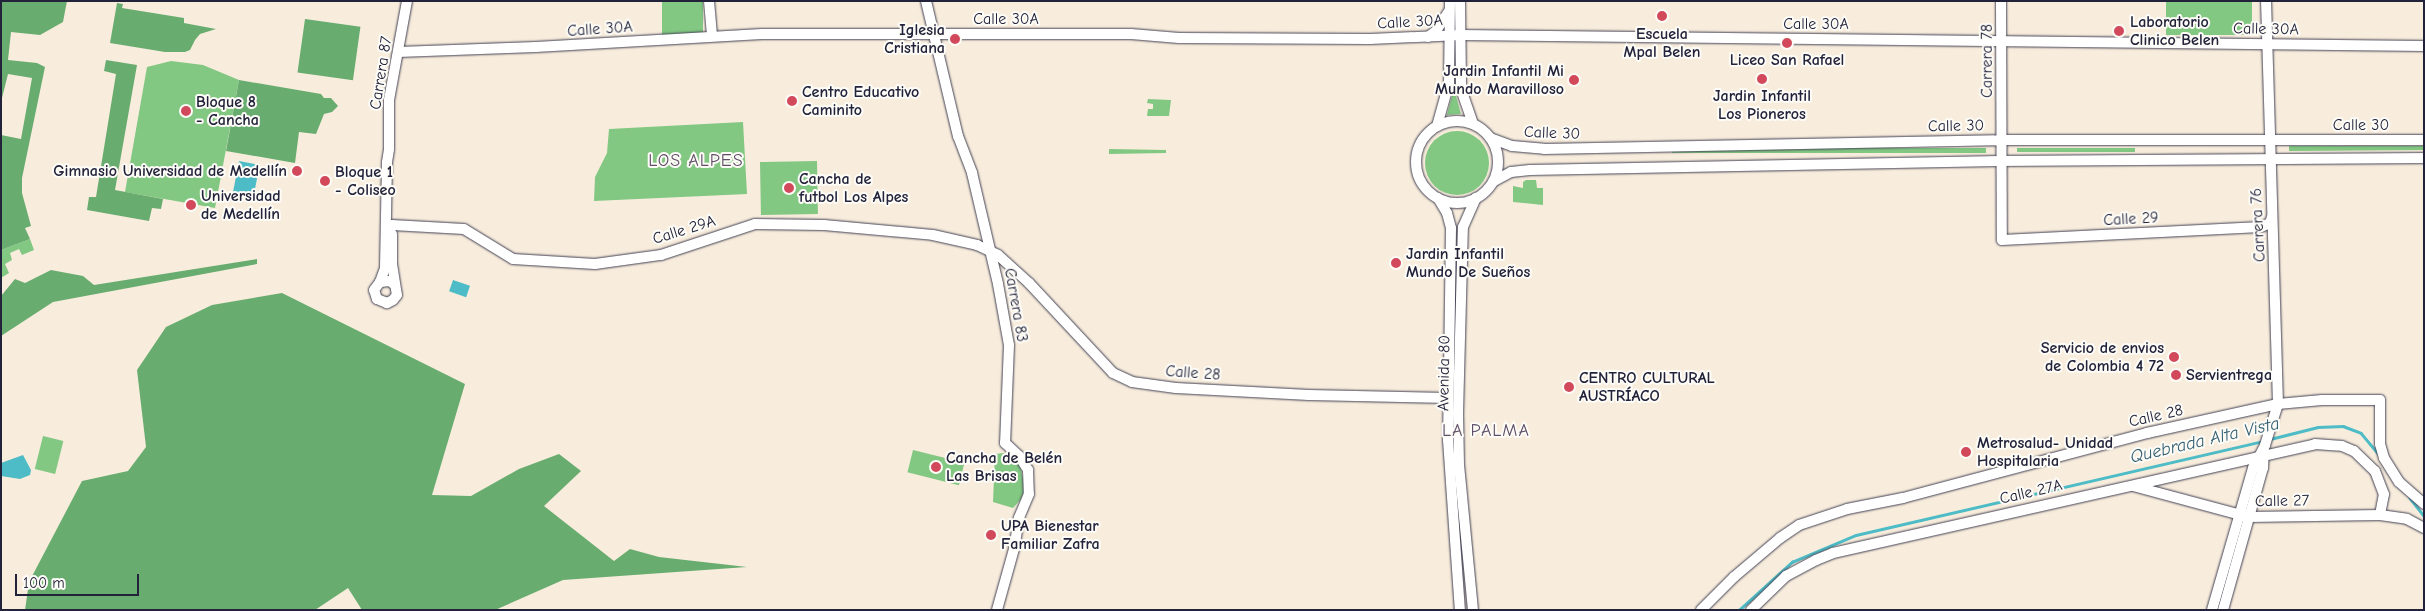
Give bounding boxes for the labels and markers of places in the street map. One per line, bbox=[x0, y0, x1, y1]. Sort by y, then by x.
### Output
marker: Escuela Mpal Belen bbox=[1656, 10, 1668, 22]
place label: Laboratorio Clinico Belen bbox=[2130, 12, 2219, 50]
place label: Iglesia Cristiana bbox=[884, 20, 945, 58]
place label: Escuela Mpal Belen bbox=[1624, 24, 1700, 62]
marker: Laboratorio Clinico Belen bbox=[2112, 24, 2126, 38]
marker: Iglesia Cristiana bbox=[949, 33, 961, 45]
marker: Liceo San Rafael bbox=[1781, 37, 1793, 49]
place label: Liceo San Rafael bbox=[1730, 50, 1844, 70]
place label: Jardin Infantil Mi Mundo Maravilloso bbox=[1435, 61, 1564, 99]
marker: Jardin Infantil Los Pioneros bbox=[1756, 73, 1768, 85]
marker: Jardin Infantil Mi Mundo Maravilloso bbox=[1568, 74, 1580, 86]
place label: Centro Educativo Caminito bbox=[802, 82, 919, 120]
place label: Jardin Infantil Los Pioneros bbox=[1713, 86, 1811, 124]
place label: Bloque 8 - Cancha bbox=[196, 92, 259, 130]
marker: Centro Educativo Caminito bbox=[786, 95, 798, 107]
marker: Bloque 8 - Cancha bbox=[180, 105, 192, 117]
place label: Gimnasio Universidad de Medellín bbox=[53, 161, 287, 181]
place label: Bloque 1 - Coliseo bbox=[335, 162, 396, 200]
marker: Gimnasio Universidad de Medellín bbox=[291, 165, 303, 177]
place label: Cancha de futbol Los Alpes bbox=[799, 169, 908, 207]
marker: Bloque 1 - Coliseo bbox=[319, 175, 331, 187]
marker: Cancha de futbol Los Alpes bbox=[783, 182, 795, 194]
place label: Universidad de Medellín bbox=[201, 186, 281, 224]
marker: Universidad de Medellín bbox=[185, 199, 197, 211]
place label: Jardin Infantil Mundo De Sueños bbox=[1406, 244, 1530, 282]
marker: Jardin Infantil Mundo De Sueños bbox=[1390, 257, 1402, 269]
place label: Servicio de envios de Colombia 4 72 bbox=[2041, 338, 2164, 376]
marker: Servicio de envios de Colombia 4 72 bbox=[2168, 351, 2180, 363]
place label: Servientrega bbox=[2186, 365, 2272, 385]
place label: CENTRO CULTURAL AUSTRÍACO bbox=[1579, 368, 1715, 406]
marker: Servientrega bbox=[2170, 369, 2182, 381]
marker: CENTRO CULTURAL AUSTRÍACO bbox=[1563, 381, 1575, 393]
place label: Metrosalud- Unidad Hospitalaria bbox=[1977, 433, 2113, 471]
marker: Metrosalud- Unidad Hospitalaria bbox=[1959, 445, 1973, 459]
place label: Cancha de Belén Las Brisas bbox=[946, 448, 1062, 486]
marker: Cancha de Belén Las Brisas bbox=[930, 461, 942, 473]
place label: UPA Bienestar Familiar Zafra bbox=[1001, 516, 1100, 554]
marker: UPA Bienestar Familiar Zafra bbox=[985, 529, 997, 541]

